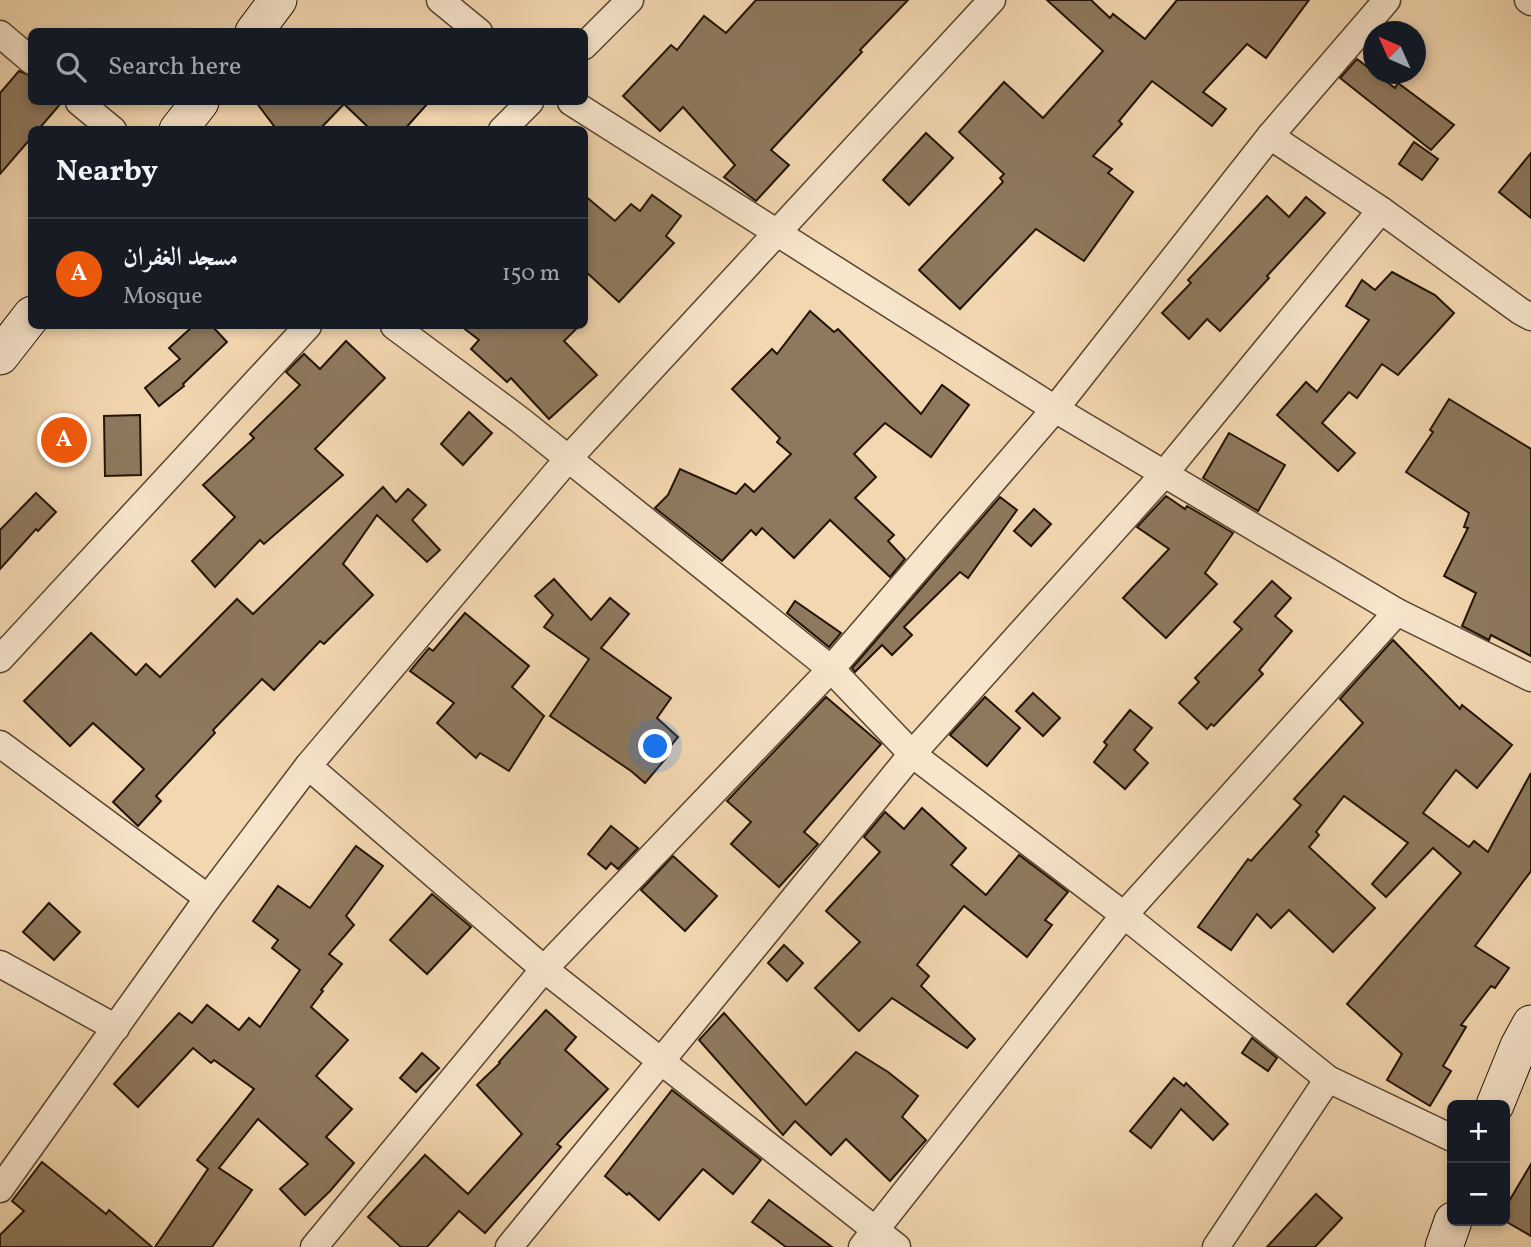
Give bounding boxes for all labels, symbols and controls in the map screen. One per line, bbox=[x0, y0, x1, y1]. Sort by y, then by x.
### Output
north arrow bbox=[1363, 21, 1426, 84]
search box bbox=[28, 28, 588, 105]
icon: search bbox=[52, 48, 90, 86]
text: Search here bbox=[108, 49, 241, 85]
text: Nearby bbox=[56, 151, 158, 193]
text: مسجد الغفران bbox=[123, 240, 238, 276]
text: A bbox=[71, 258, 87, 290]
text: 150 m bbox=[502, 258, 560, 290]
text: Mosque bbox=[123, 281, 202, 313]
pin: A bbox=[41, 414, 87, 466]
your location bbox=[638, 729, 672, 763]
map controls bbox=[1447, 1100, 1510, 1226]
button: + bbox=[1447, 1100, 1510, 1163]
button: − bbox=[1447, 1163, 1510, 1226]

